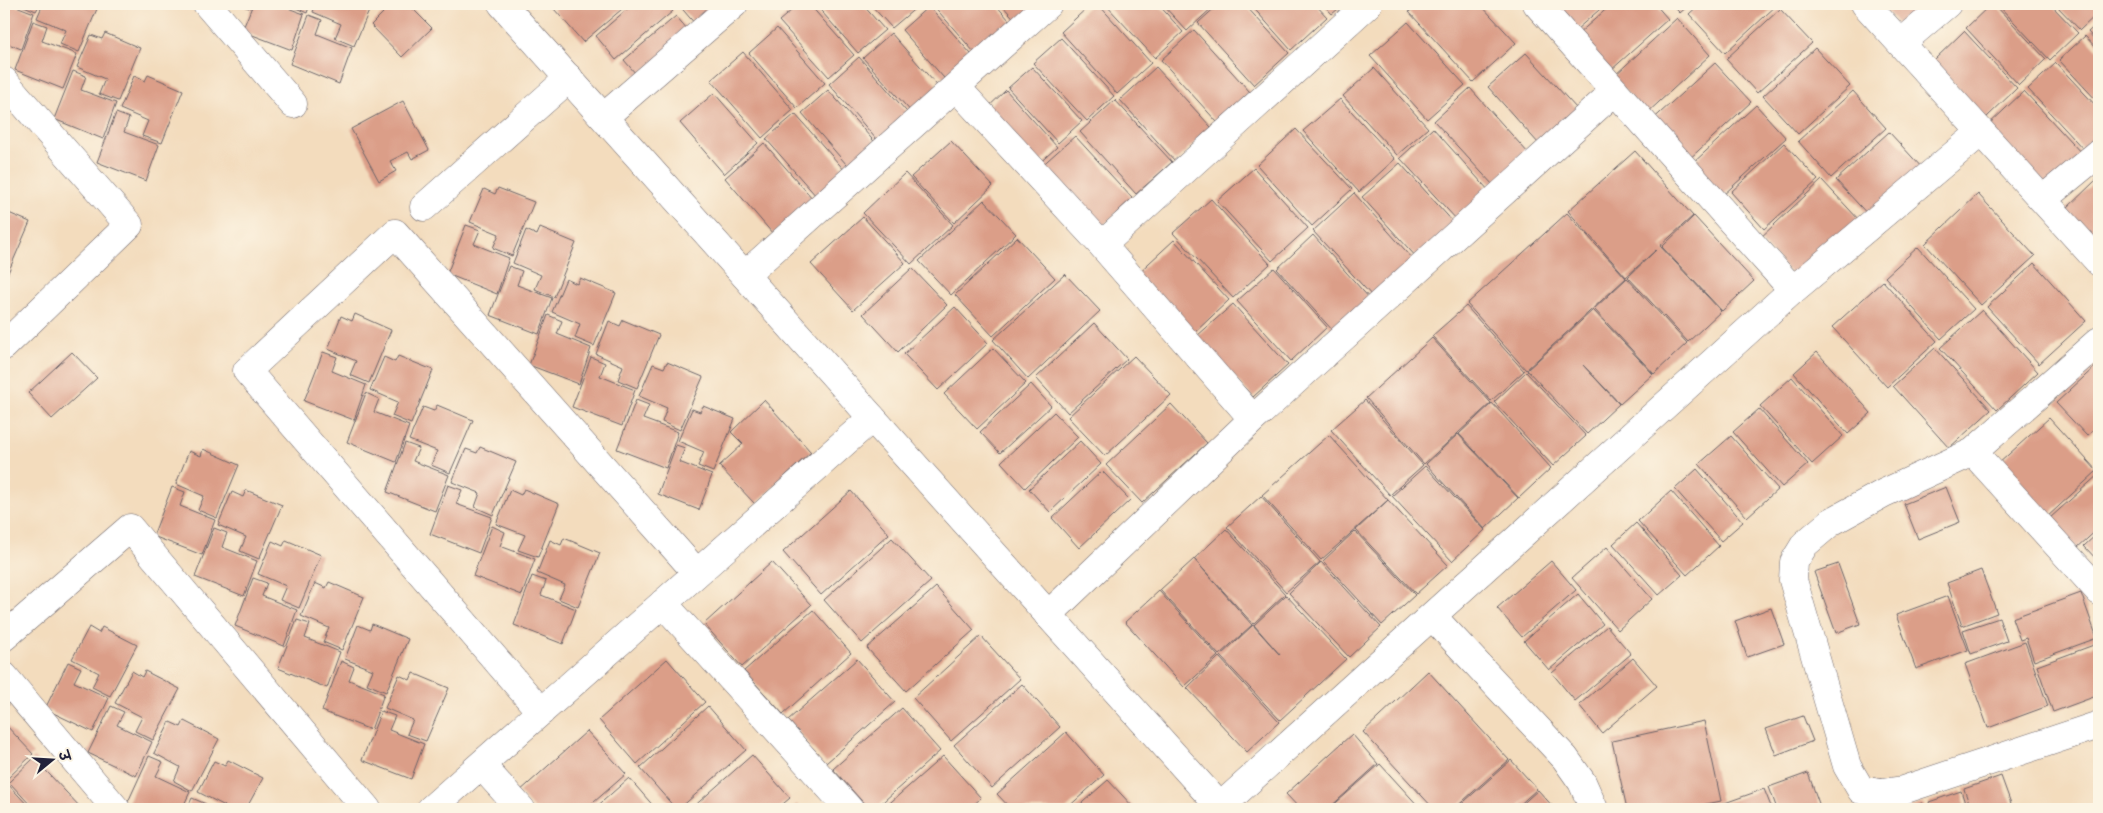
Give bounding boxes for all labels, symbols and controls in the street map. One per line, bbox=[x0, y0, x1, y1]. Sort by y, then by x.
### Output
north arrow bbox=[28, 736, 78, 786]
text: उ bbox=[53, 746, 77, 765]

